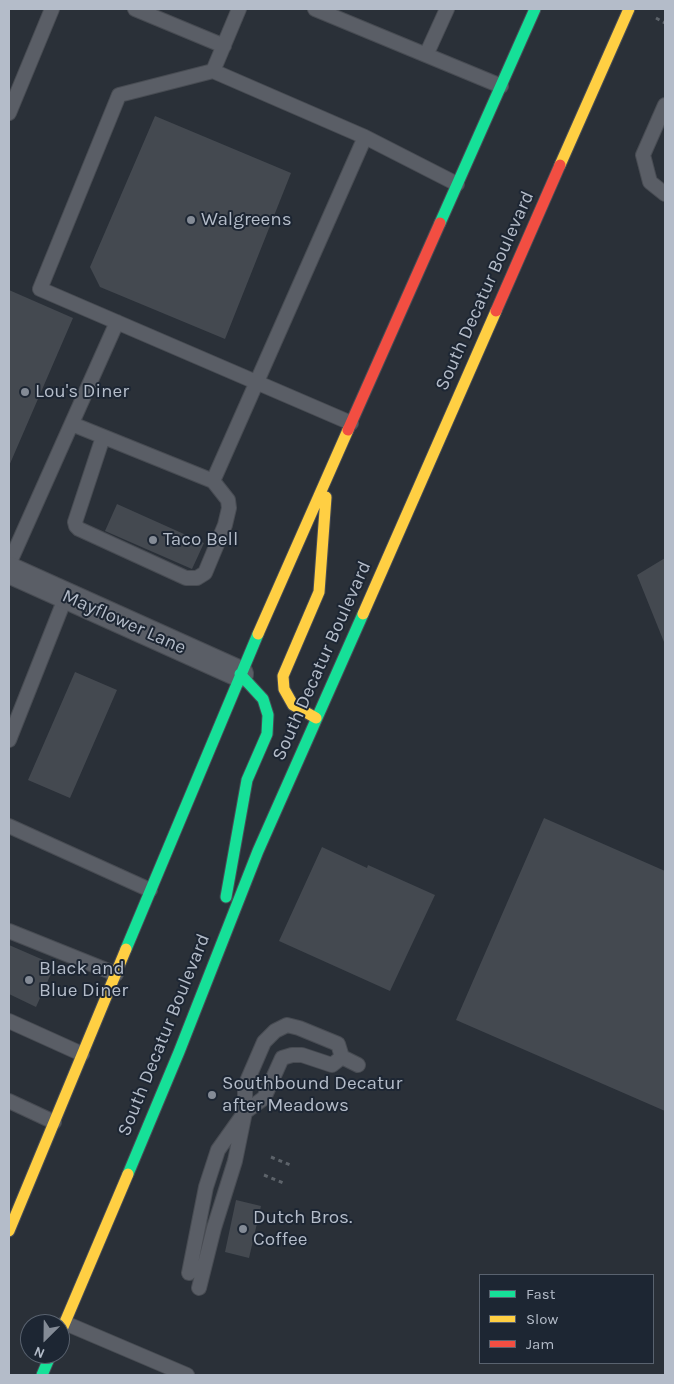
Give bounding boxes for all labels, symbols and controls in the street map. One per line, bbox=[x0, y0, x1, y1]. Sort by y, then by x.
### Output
street label: South Decatur Boulevard bbox=[431, 188, 539, 394]
place label: Walgreens bbox=[201, 209, 292, 231]
marker: Walgreens bbox=[185, 214, 197, 226]
place label: Lou's Diner bbox=[35, 381, 129, 403]
marker: Lou's Diner bbox=[19, 386, 31, 398]
place label: Taco Bell bbox=[163, 529, 238, 551]
marker: Taco Bell bbox=[147, 534, 159, 546]
street label: South Decatur Boulevard bbox=[268, 558, 376, 764]
street label: Mayflower Lane bbox=[59, 585, 189, 659]
street label: South Decatur Boulevard bbox=[113, 931, 215, 1139]
place label: Black and Blue Diner bbox=[39, 958, 128, 1002]
marker: Black and Blue Diner bbox=[23, 974, 35, 986]
place label: Southbound Decatur after Meadows bbox=[222, 1073, 402, 1117]
marker: Southbound Decatur after Meadows bbox=[206, 1089, 218, 1101]
place label: Dutch Bros. Coffee bbox=[253, 1207, 352, 1251]
marker: Dutch Bros. Coffee bbox=[237, 1223, 249, 1235]
legend bbox=[479, 1274, 654, 1364]
text: Fast bbox=[526, 1285, 555, 1303]
text: Slow bbox=[526, 1310, 558, 1328]
north arrow bbox=[20, 1314, 70, 1364]
text: Jam bbox=[526, 1335, 554, 1353]
text: N bbox=[31, 1343, 47, 1362]

